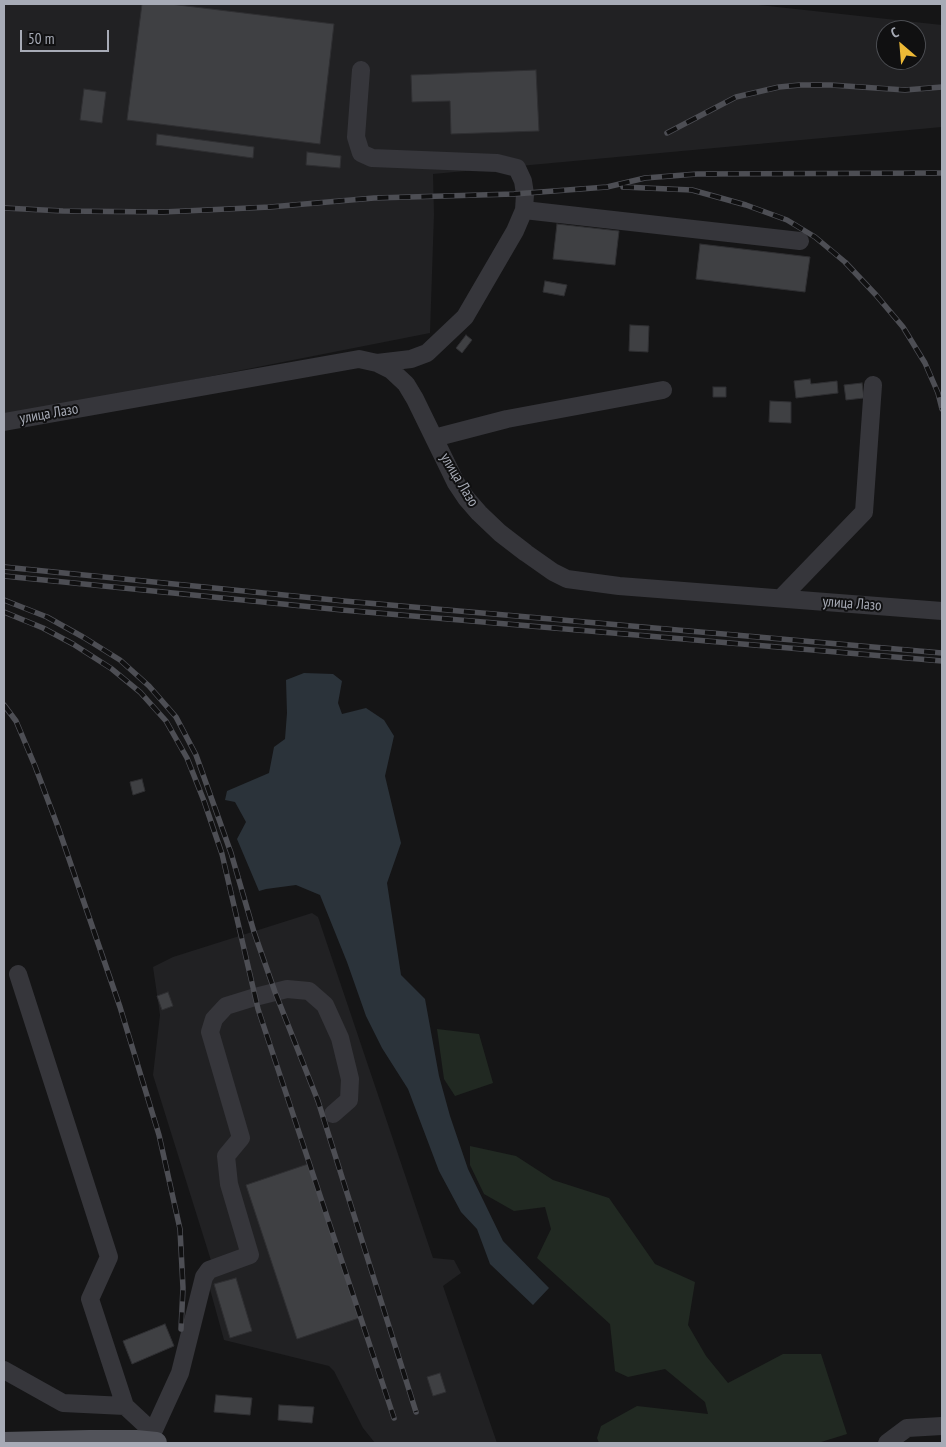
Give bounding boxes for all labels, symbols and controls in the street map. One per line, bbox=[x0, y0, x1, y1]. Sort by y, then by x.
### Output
scale bar bbox=[22, 20, 111, 52]
north arrow bbox=[876, 20, 926, 70]
text: С bbox=[888, 23, 902, 42]
text: 50 m bbox=[28, 29, 54, 48]
street label: улица Лазо bbox=[18, 400, 80, 428]
street label: улица Лазо bbox=[436, 450, 482, 510]
street label: улица Лазо bbox=[822, 593, 882, 615]

